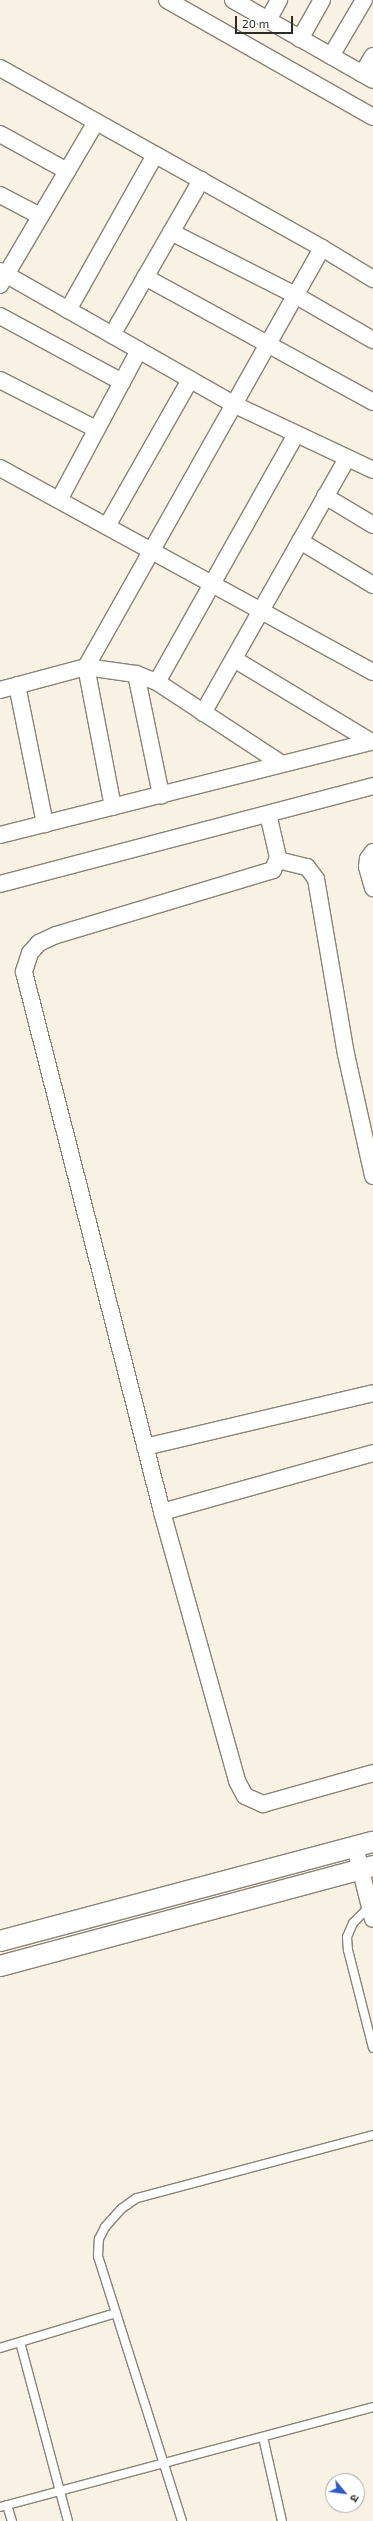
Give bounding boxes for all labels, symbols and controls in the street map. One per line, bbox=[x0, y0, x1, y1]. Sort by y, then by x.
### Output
scale bar bbox=[237, 8, 295, 34]
text: 20 m bbox=[242, 16, 269, 30]
north arrow bbox=[325, 2473, 365, 2513]
text: उ bbox=[348, 2493, 362, 2505]

